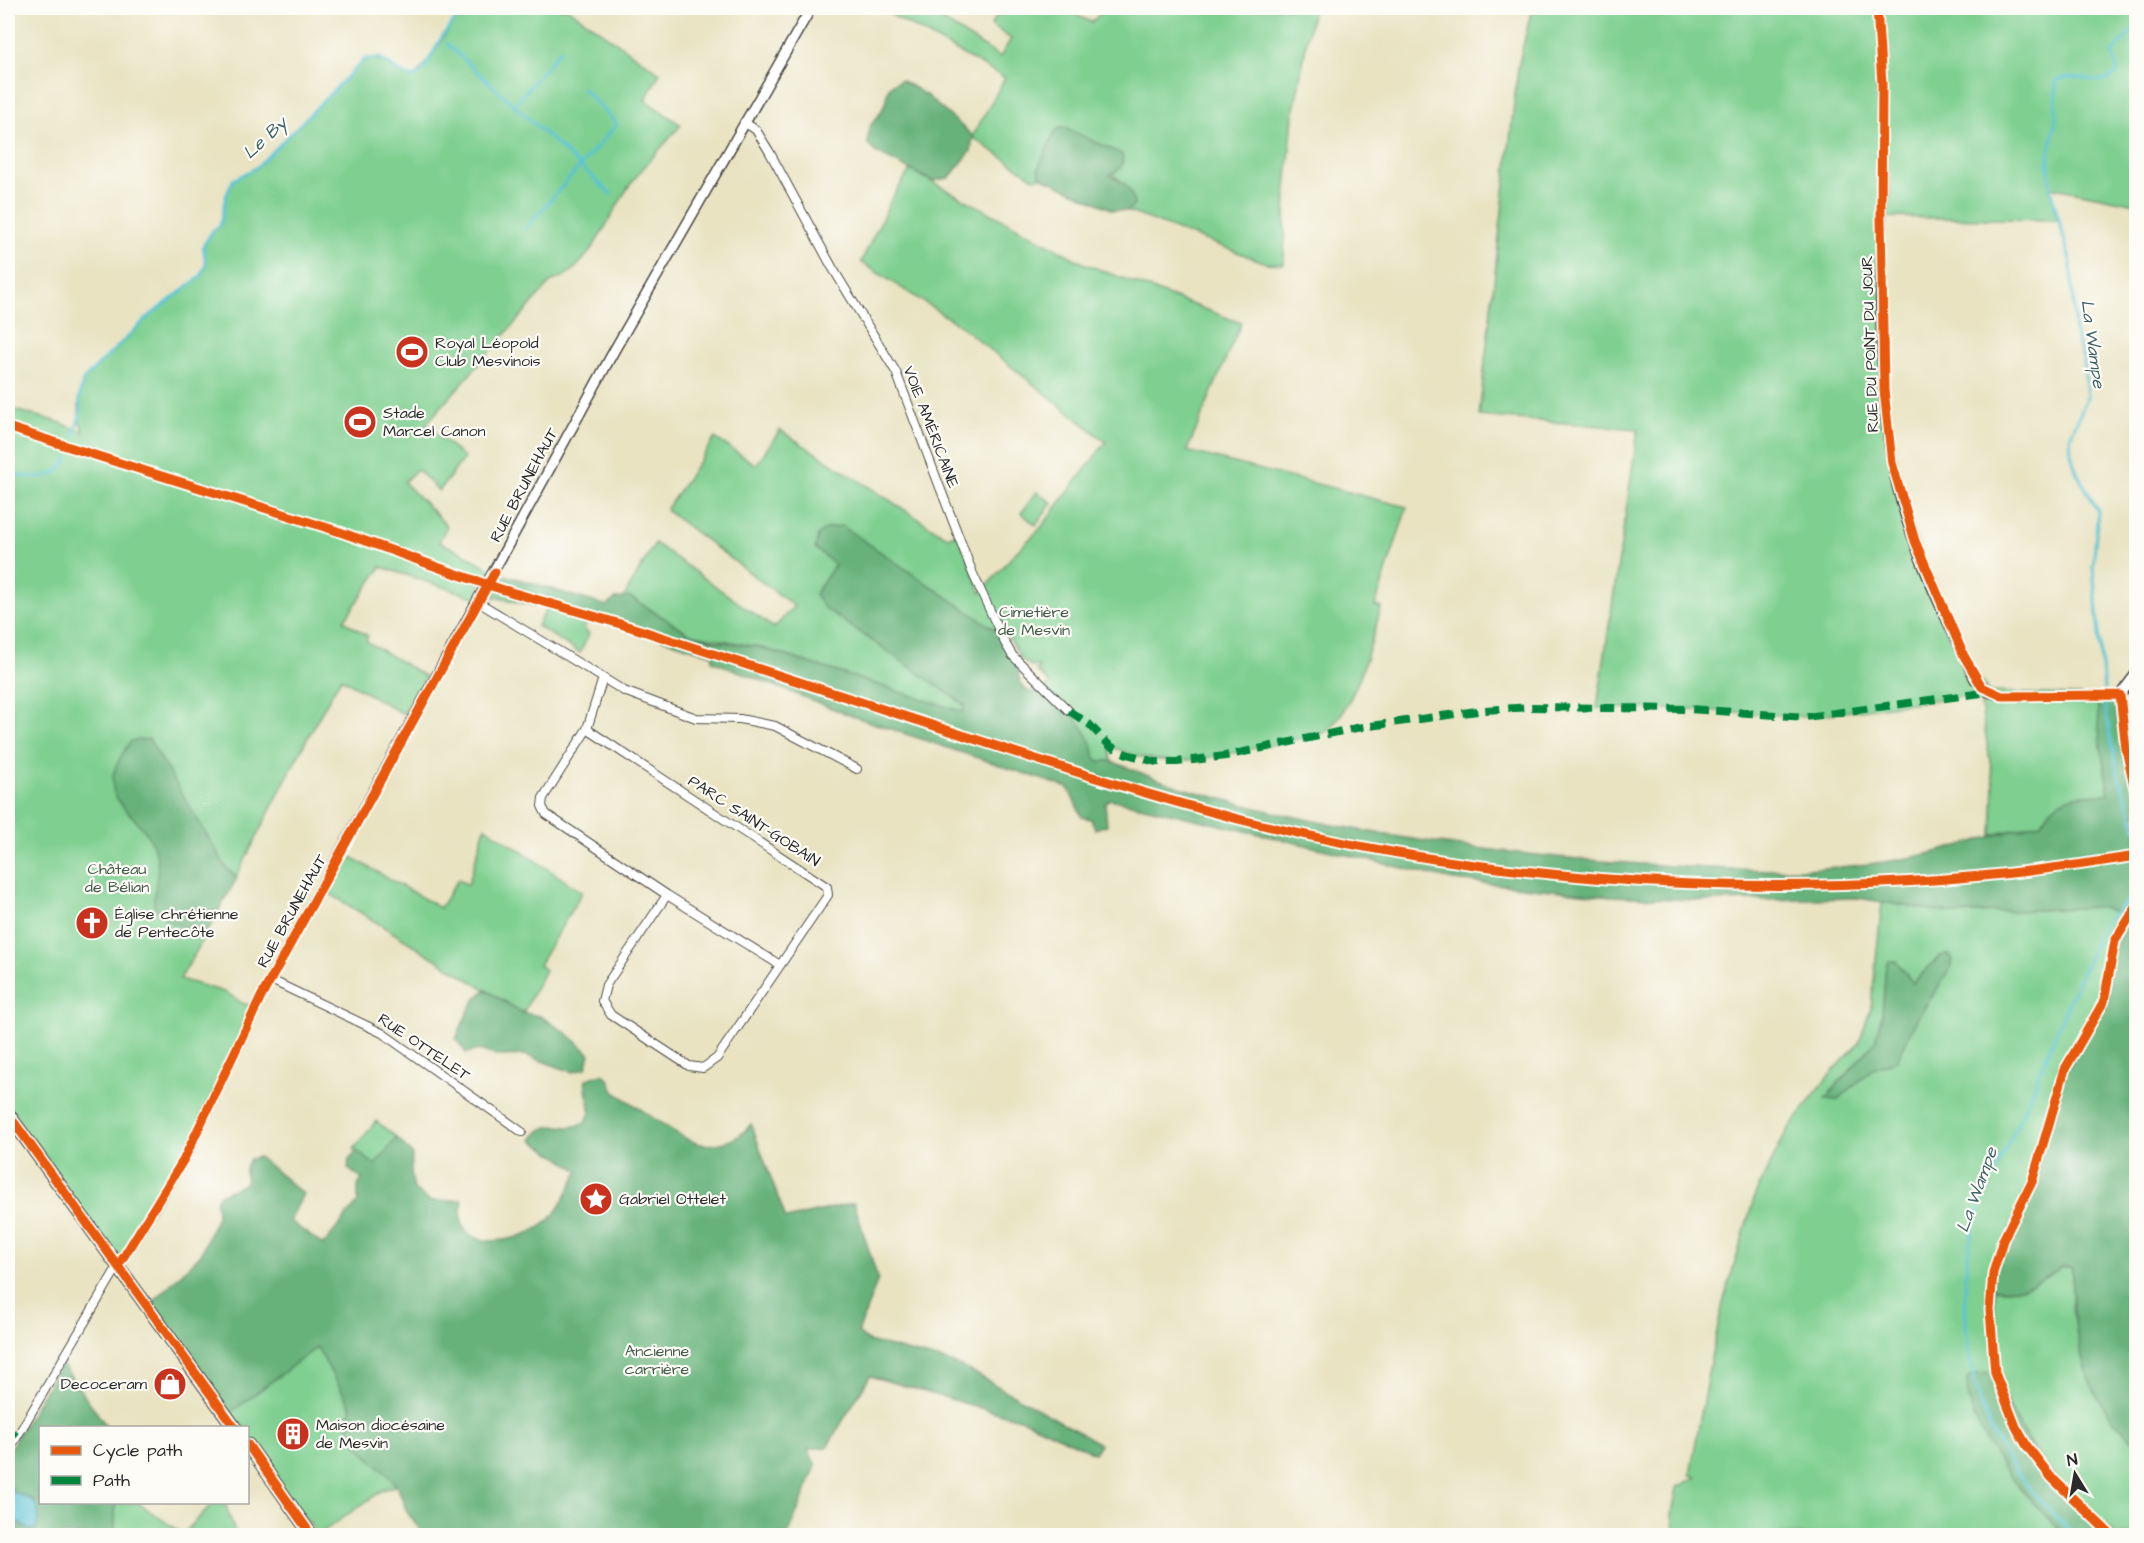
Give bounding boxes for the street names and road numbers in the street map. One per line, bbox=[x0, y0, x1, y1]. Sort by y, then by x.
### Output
street label: RUE DU POINT DU JOUR bbox=[1856, 255, 1884, 433]
street label: VOIE AMÉRICAINE bbox=[898, 363, 965, 492]
street label: RUE BRUNEHAUT bbox=[485, 424, 563, 546]
street label: PARC SAINT-GOBAIN bbox=[684, 770, 824, 872]
street label: RUE BRUNEHAUT bbox=[252, 850, 332, 972]
street label: RUE OTTELET bbox=[374, 1008, 474, 1086]

